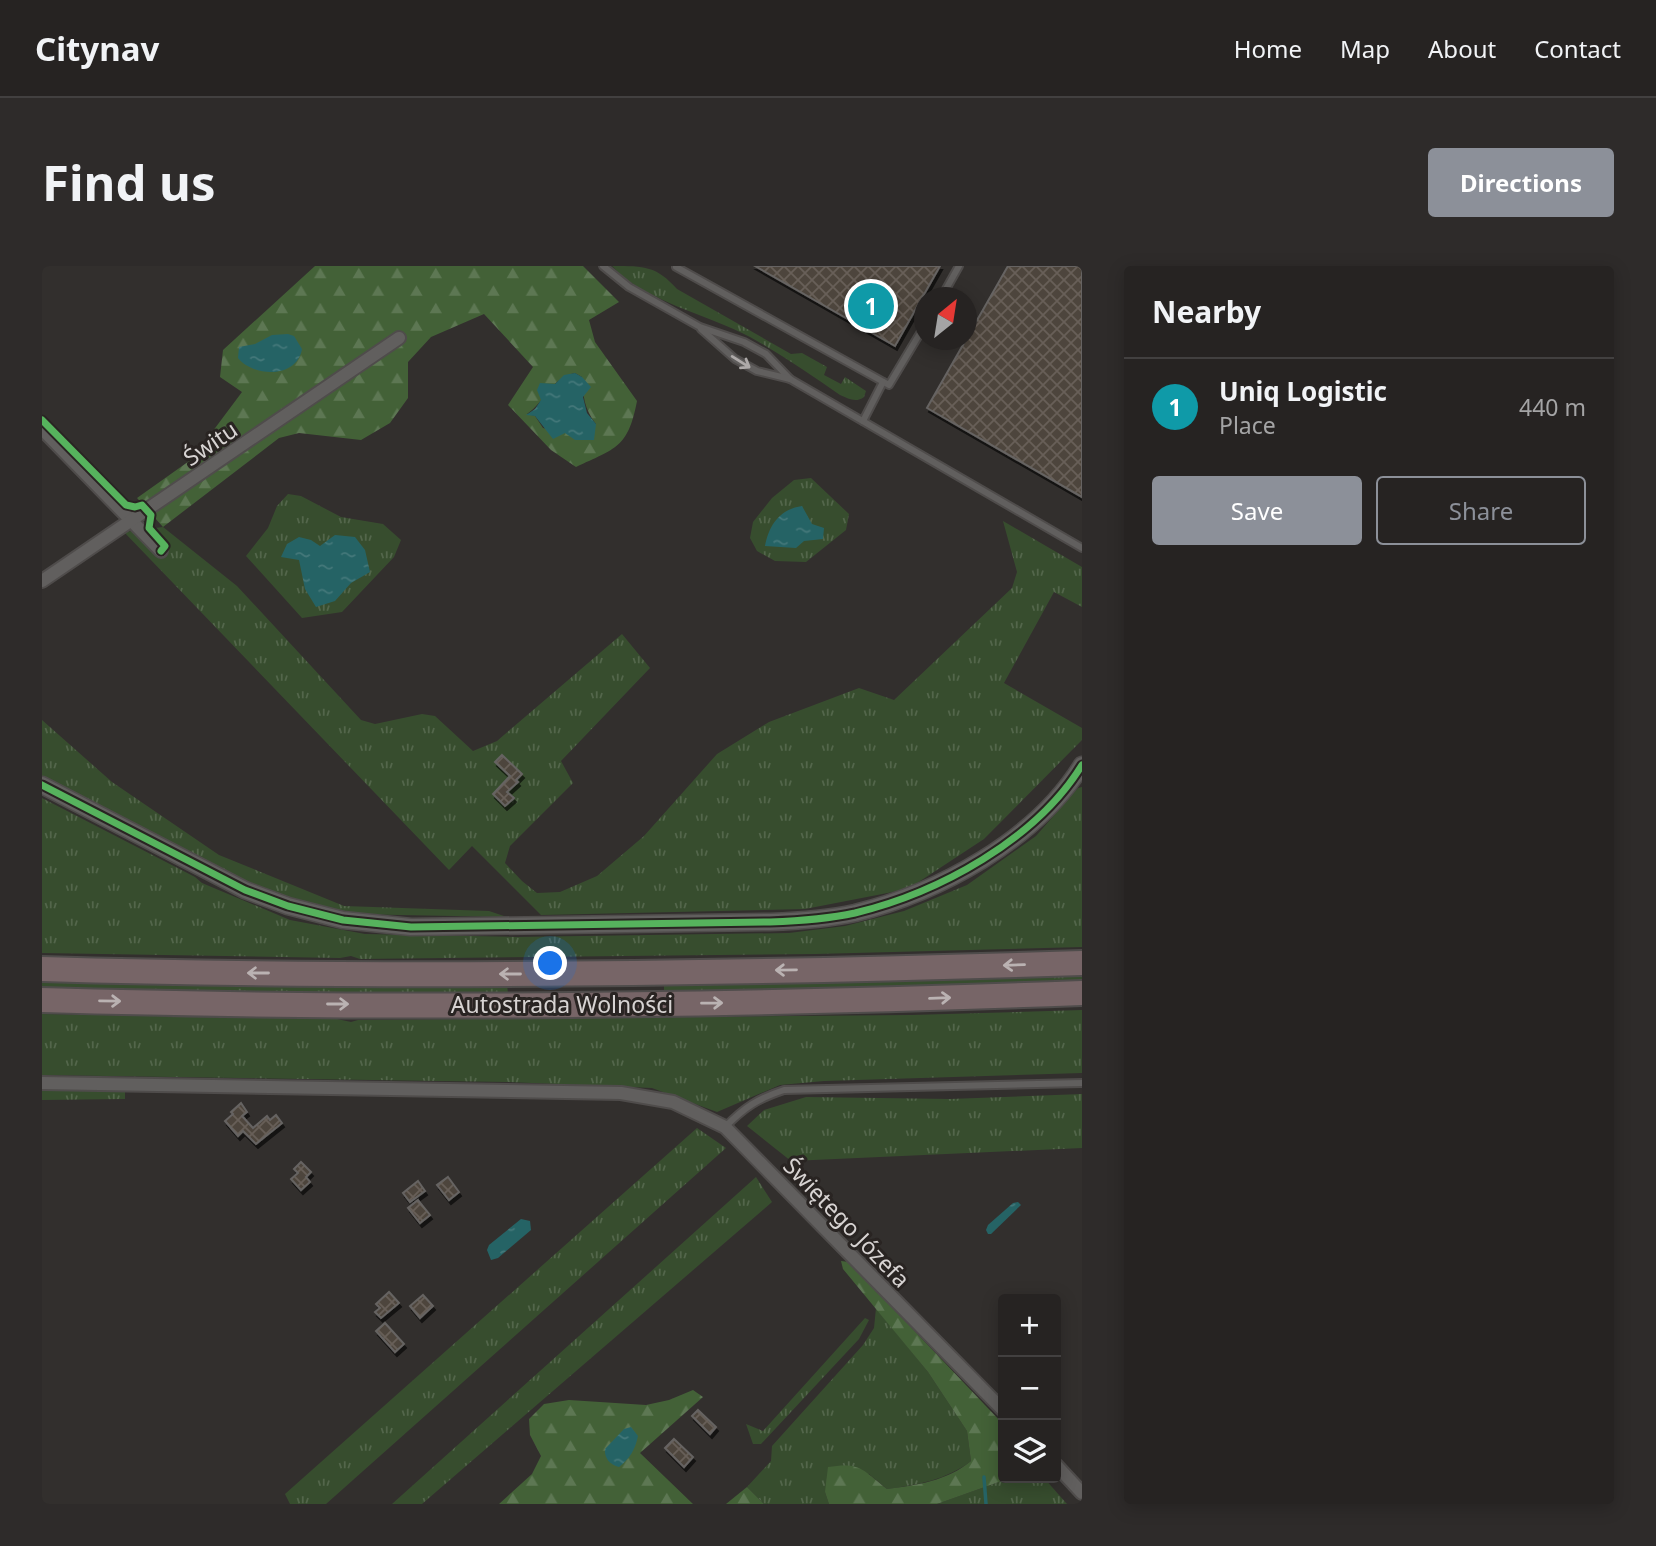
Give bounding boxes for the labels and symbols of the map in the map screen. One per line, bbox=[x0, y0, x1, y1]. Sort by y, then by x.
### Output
pin: 1 bbox=[848, 280, 894, 332]
north arrow bbox=[914, 287, 977, 350]
one-way arrow bbox=[730, 355, 750, 369]
street label: Świtu bbox=[177, 413, 243, 473]
your location bbox=[533, 946, 567, 980]
one-way arrow bbox=[1003, 958, 1026, 971]
one-way arrow bbox=[775, 964, 798, 977]
one-way arrow bbox=[247, 966, 270, 980]
one-way arrow bbox=[499, 967, 522, 981]
street label: Autostrada Wolności bbox=[451, 988, 673, 1020]
one-way arrow bbox=[928, 991, 951, 1004]
one-way arrow bbox=[98, 995, 121, 1008]
one-way arrow bbox=[700, 996, 723, 1009]
one-way arrow bbox=[326, 998, 349, 1011]
street label: Świętego Józefa bbox=[777, 1150, 917, 1294]

